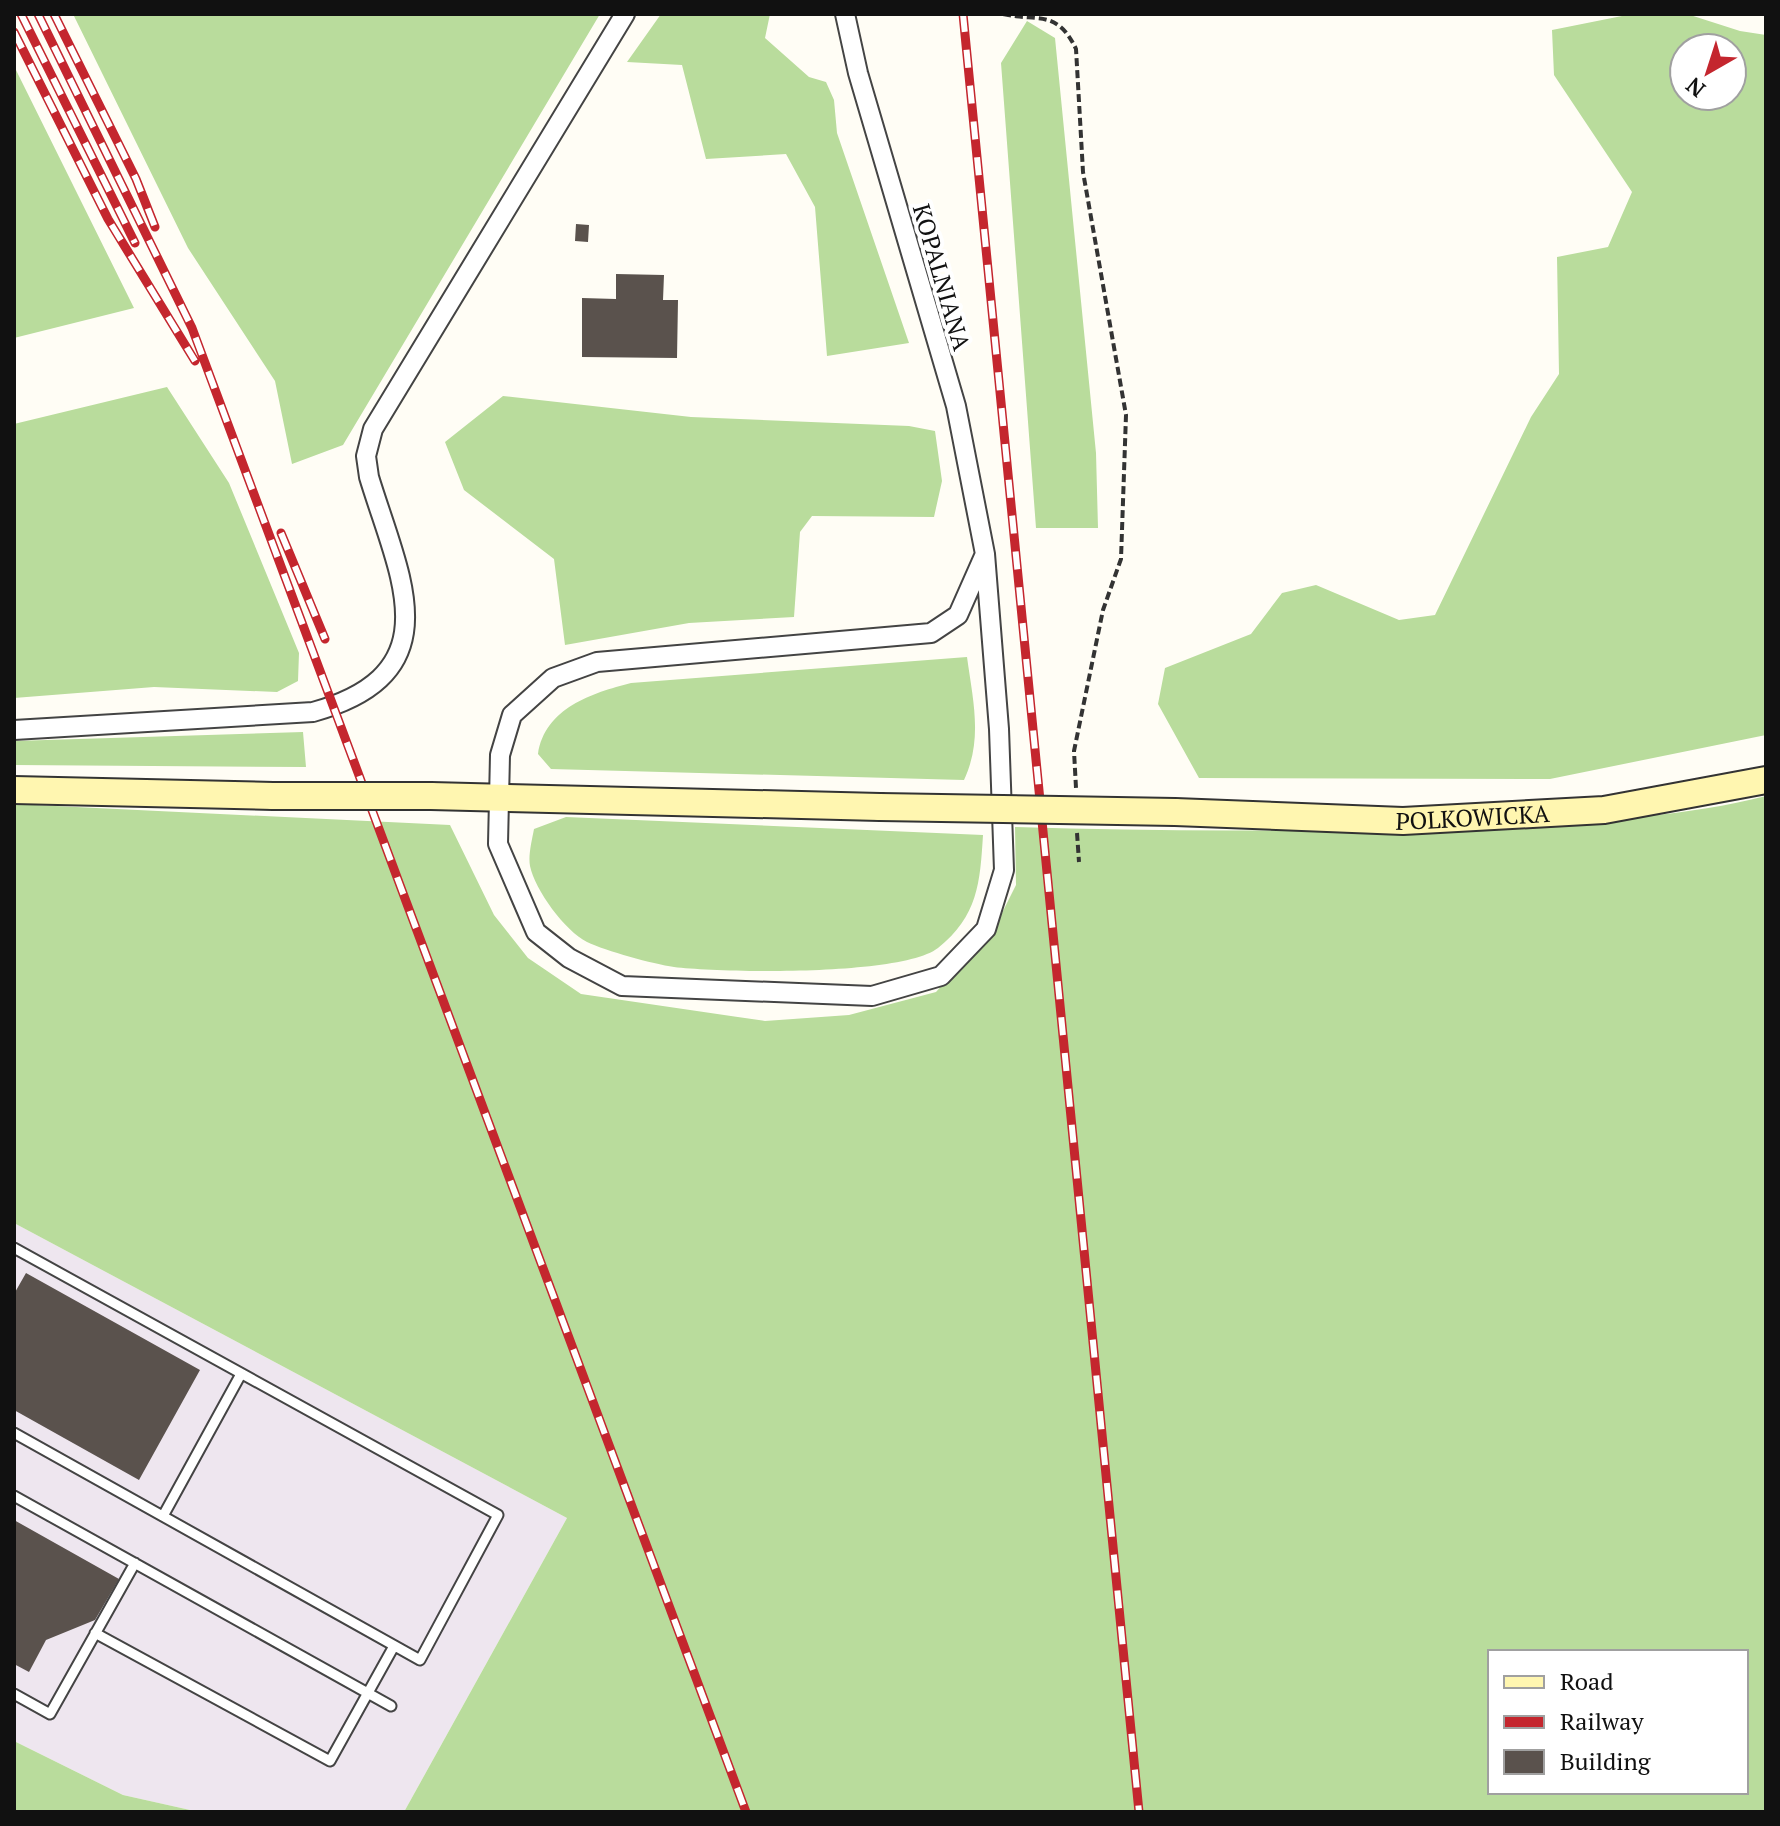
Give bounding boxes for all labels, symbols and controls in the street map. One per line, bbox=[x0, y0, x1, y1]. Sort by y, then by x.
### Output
north arrow bbox=[1668, 32, 1748, 112]
text: N bbox=[1679, 71, 1711, 104]
street label: KOPALNIANA bbox=[906, 200, 978, 355]
street label: POLKOWICKA bbox=[1395, 797, 1551, 837]
legend bbox=[1488, 1650, 1748, 1794]
text: Road bbox=[1560, 1665, 1614, 1697]
text: Railway bbox=[1560, 1705, 1644, 1737]
text: Building bbox=[1560, 1745, 1651, 1777]

